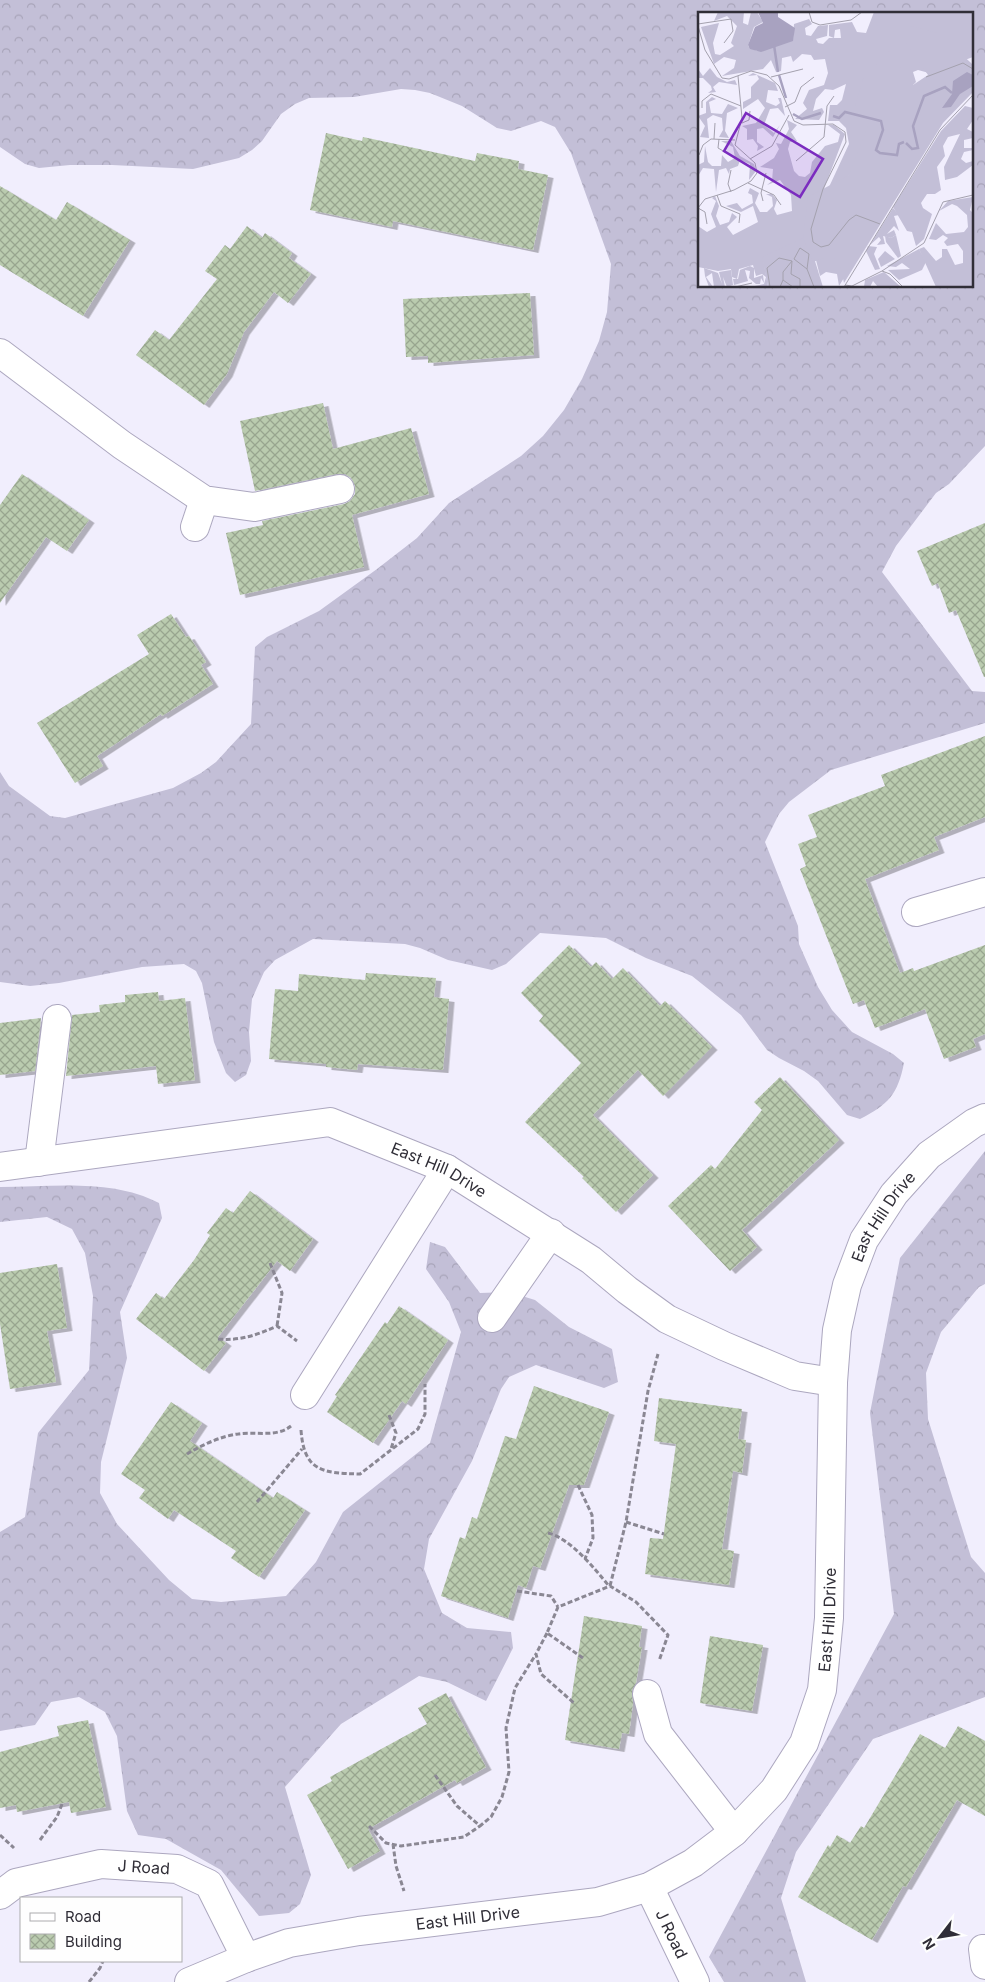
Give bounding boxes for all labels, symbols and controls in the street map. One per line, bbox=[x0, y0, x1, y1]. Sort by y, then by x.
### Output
inset map bbox=[698, 12, 972, 288]
street label: East Hill Drive bbox=[388, 1138, 490, 1202]
street label: East Hill Drive bbox=[847, 1167, 920, 1265]
street label: East Hill Drive bbox=[814, 1567, 840, 1673]
street label: J Road bbox=[117, 1855, 171, 1879]
legend bbox=[20, 1897, 182, 1962]
street label: East Hill Drive bbox=[415, 1902, 521, 1934]
street label: J Road bbox=[651, 1906, 692, 1962]
text: Road bbox=[65, 1907, 101, 1926]
north arrow bbox=[915, 1912, 965, 1962]
text: Building bbox=[65, 1932, 122, 1951]
text: N bbox=[918, 1935, 938, 1953]

